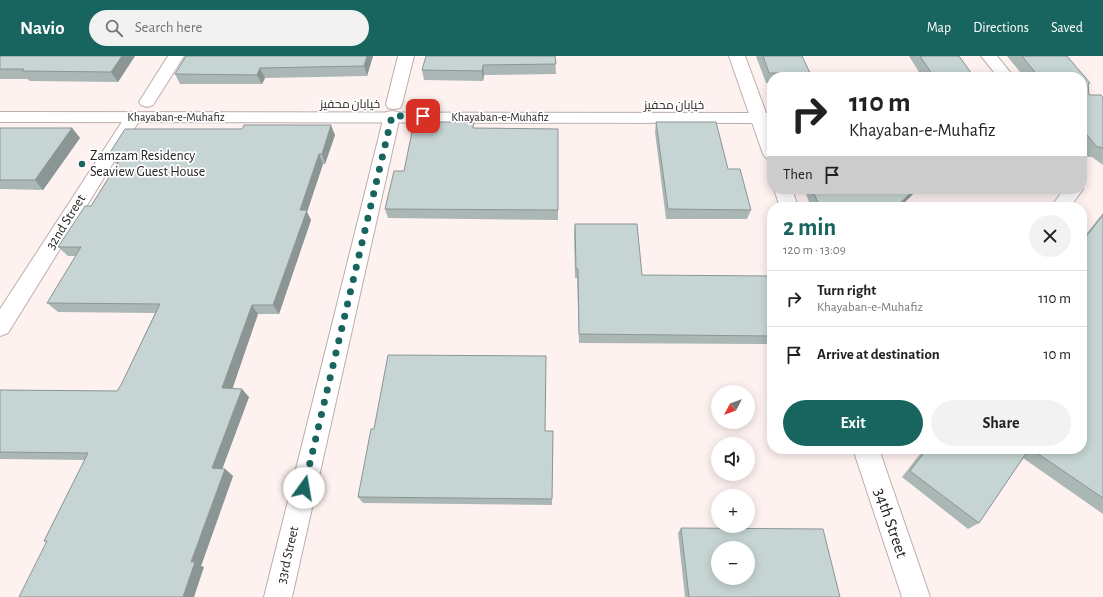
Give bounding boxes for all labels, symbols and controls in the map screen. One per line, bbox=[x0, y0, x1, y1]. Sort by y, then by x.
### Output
search box bbox=[89, 10, 369, 46]
icon: search bbox=[103, 17, 125, 39]
text: Navio bbox=[20, 19, 65, 38]
text: Search here bbox=[135, 20, 203, 35]
text: Map bbox=[927, 21, 951, 35]
text: Directions bbox=[973, 21, 1029, 35]
text: Saved bbox=[1051, 21, 1083, 35]
icon: right bbox=[783, 88, 835, 140]
text: 110 m bbox=[849, 89, 911, 117]
street label: خیابان محفیز bbox=[319, 98, 380, 111]
pin bbox=[406, 99, 440, 133]
street label: خیابان محفیز bbox=[643, 99, 704, 112]
icon: arrive bbox=[412, 105, 434, 127]
street label: Khayaban-e-Muhafiz bbox=[127, 111, 225, 124]
street label: Khayaban-e-Muhafiz bbox=[451, 111, 549, 124]
text: Khayaban-e-Muhafiz bbox=[849, 122, 995, 140]
place label: Zamzam Residency Seaview Guest House bbox=[90, 149, 205, 179]
marker: Zamzam Residency Seaview Guest House bbox=[77, 159, 87, 169]
icon: arrive bbox=[821, 164, 843, 186]
text: Then bbox=[783, 167, 813, 182]
street label: 32nd Street bbox=[44, 192, 89, 252]
button: close bbox=[1029, 215, 1071, 257]
text: 2 min bbox=[783, 216, 836, 240]
text: 120 m · 13:09 bbox=[783, 244, 846, 257]
text: Turn right bbox=[817, 283, 876, 298]
icon: right bbox=[783, 288, 805, 310]
text: 110 m bbox=[1038, 291, 1071, 306]
text: Khayaban-e-Muhafiz bbox=[817, 301, 923, 314]
icon: arrive bbox=[783, 344, 805, 366]
text: Arrive at destination bbox=[817, 347, 940, 362]
text: 10 m bbox=[1043, 347, 1071, 362]
north arrow bbox=[711, 385, 755, 429]
map controls bbox=[711, 385, 755, 585]
button: Exit bbox=[783, 400, 923, 446]
button: Share bbox=[931, 400, 1071, 446]
button: sound bbox=[711, 437, 755, 481]
position arrow bbox=[283, 467, 325, 509]
street label: 34th Street bbox=[871, 486, 911, 560]
button: + bbox=[711, 489, 755, 533]
street label: 33rd Street bbox=[275, 524, 302, 585]
button: − bbox=[711, 541, 755, 585]

